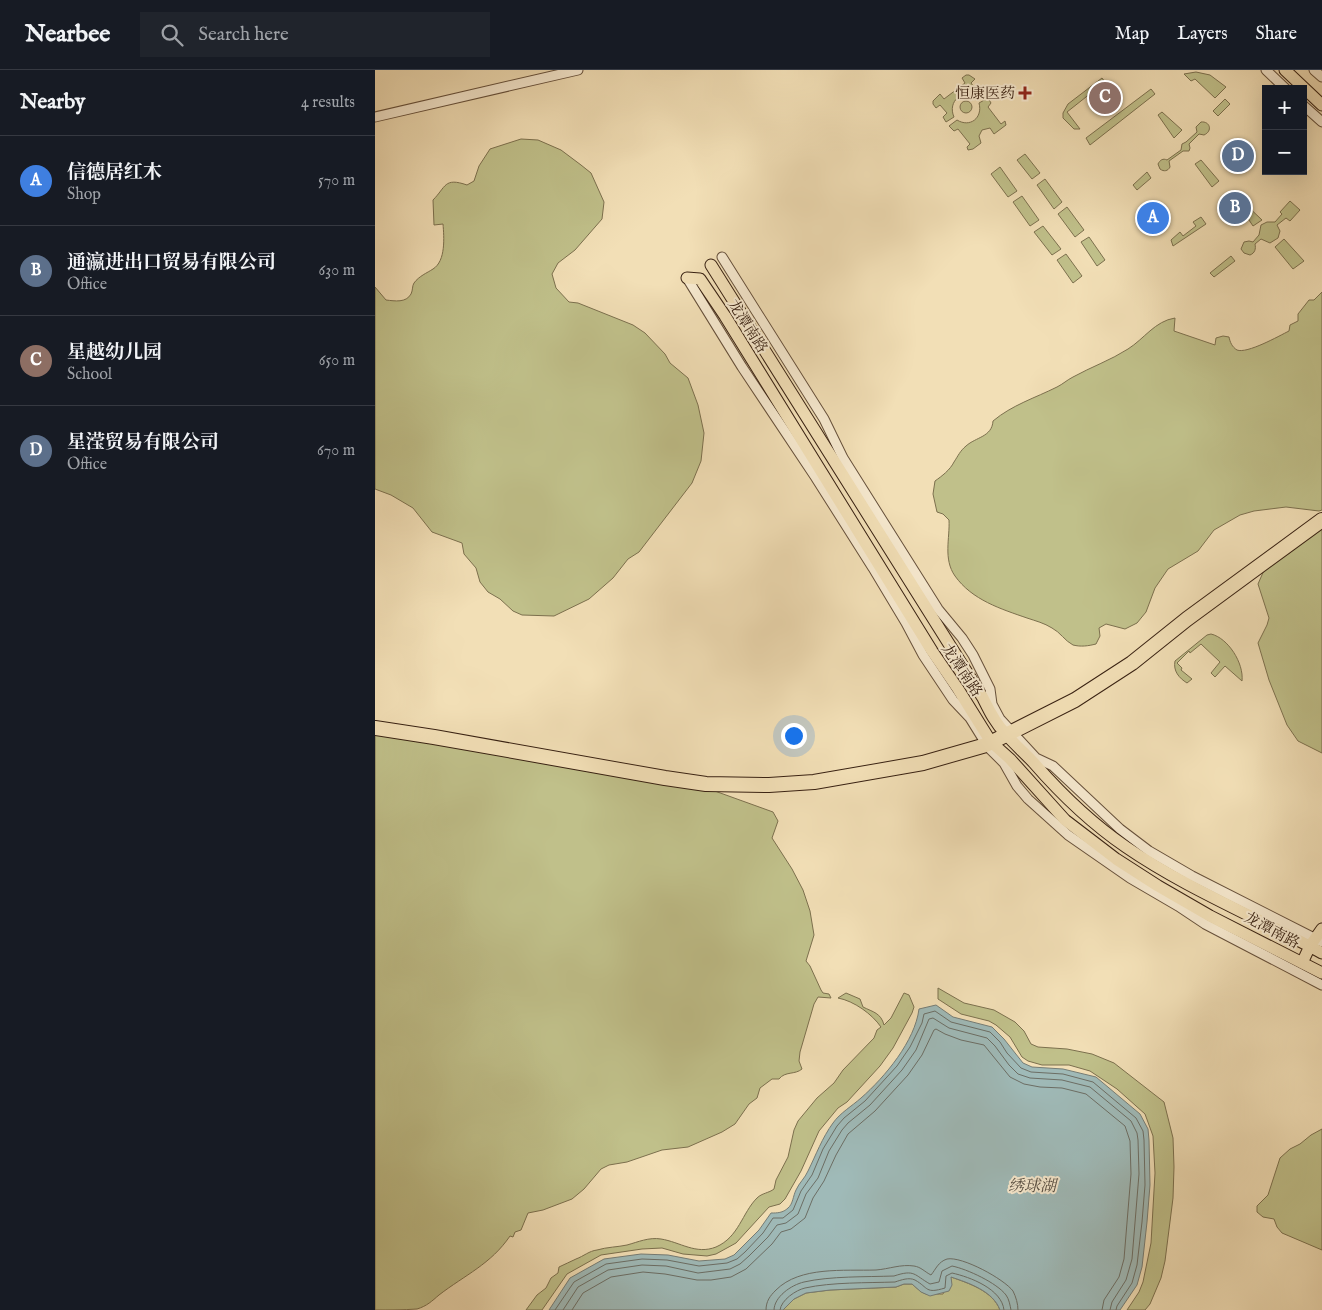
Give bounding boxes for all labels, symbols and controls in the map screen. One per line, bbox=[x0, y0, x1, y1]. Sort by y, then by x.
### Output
search box bbox=[140, 12, 490, 57]
text: Nearbee bbox=[25, 19, 110, 50]
icon: search bbox=[158, 21, 186, 49]
text: Search here bbox=[198, 23, 289, 47]
text: Map bbox=[1115, 23, 1149, 46]
text: Layers bbox=[1177, 23, 1228, 46]
text: Share bbox=[1256, 23, 1297, 46]
pin: C bbox=[1089, 79, 1121, 117]
place label: 恒康医药 bbox=[955, 84, 1015, 103]
map controls bbox=[1262, 85, 1307, 175]
button: + bbox=[1262, 85, 1307, 130]
marker: 恒康医药 bbox=[1019, 87, 1031, 99]
text: Nearby bbox=[20, 89, 85, 116]
text: 4 results bbox=[301, 93, 355, 113]
button: − bbox=[1262, 130, 1307, 175]
pin: D bbox=[1222, 137, 1254, 175]
text: 信德居红木 bbox=[67, 161, 162, 185]
text: A bbox=[31, 171, 41, 191]
text: 570 m bbox=[318, 171, 355, 191]
text: Shop bbox=[67, 185, 101, 205]
pin: B bbox=[1219, 189, 1251, 227]
pin: A bbox=[1137, 199, 1169, 237]
text: 通瀛进出口贸易有限公司 bbox=[67, 251, 276, 275]
text: B bbox=[31, 261, 41, 281]
text: 630 m bbox=[319, 261, 355, 281]
text: Office bbox=[67, 275, 107, 295]
street label: 龙潭南路 bbox=[724, 296, 772, 357]
text: 星越幼儿园 bbox=[67, 341, 162, 365]
text: C bbox=[30, 351, 42, 371]
text: 650 m bbox=[319, 351, 355, 371]
text: School bbox=[67, 365, 112, 385]
text: 星滢贸易有限公司 bbox=[67, 431, 219, 455]
text: D bbox=[30, 441, 42, 461]
text: 670 m bbox=[317, 441, 355, 461]
text: Office bbox=[67, 455, 107, 475]
street label: 龙潭南路 bbox=[937, 640, 986, 700]
your location bbox=[781, 723, 807, 749]
street label: 龙潭南路 bbox=[1241, 908, 1303, 953]
water label: 绣球湖 bbox=[1008, 1177, 1059, 1197]

